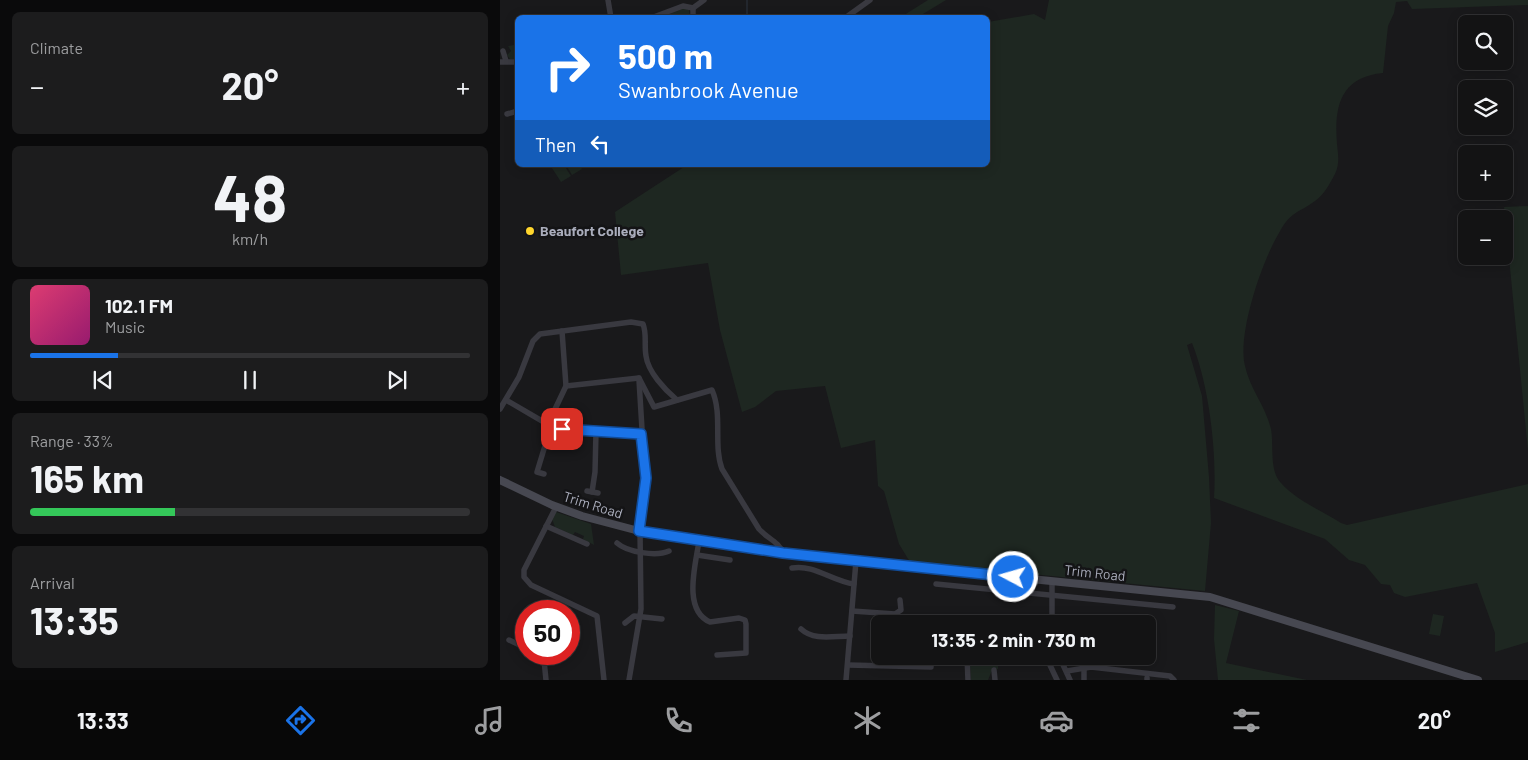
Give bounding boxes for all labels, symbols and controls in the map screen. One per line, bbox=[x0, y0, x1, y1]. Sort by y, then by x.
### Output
map controls bbox=[1458, 15, 1513, 265]
button: search bbox=[1458, 15, 1513, 70]
text: 500 m bbox=[618, 34, 713, 76]
icon: right bbox=[535, 35, 600, 100]
text: Climate bbox=[30, 38, 83, 57]
text: 20° bbox=[221, 62, 279, 108]
text: − bbox=[30, 69, 44, 103]
text: + bbox=[456, 69, 470, 103]
text: Swanbrook Avenue bbox=[618, 76, 799, 102]
button: layers bbox=[1458, 80, 1513, 135]
icon: left bbox=[586, 130, 614, 158]
text: Then bbox=[535, 133, 576, 156]
button: + bbox=[1458, 145, 1513, 200]
text: 48 bbox=[213, 157, 287, 235]
button: − bbox=[1458, 210, 1513, 265]
place label: Beaufort College bbox=[540, 222, 644, 239]
marker: Beaufort College bbox=[524, 225, 536, 237]
text: km/h bbox=[232, 229, 268, 248]
text: 102.1 FM bbox=[105, 294, 173, 317]
text: Music bbox=[105, 317, 145, 336]
icon: previous bbox=[89, 366, 117, 394]
icon: pause bbox=[236, 366, 264, 394]
icon: next bbox=[383, 366, 411, 394]
pin bbox=[541, 408, 583, 450]
icon: arrive bbox=[548, 415, 576, 443]
text: Range · 33% bbox=[30, 431, 114, 450]
text: 165 km bbox=[30, 455, 144, 501]
street label: Trim Road bbox=[561, 487, 625, 522]
position arrow bbox=[986, 550, 1038, 602]
street label: Trim Road bbox=[1064, 561, 1126, 584]
text: Arrival bbox=[30, 573, 75, 592]
text: 13:35 bbox=[30, 597, 119, 643]
speed limit sign: 50 bbox=[515, 600, 580, 665]
text: 13:35 · 2 min · 730 m bbox=[931, 628, 1096, 651]
icon: directions bbox=[283, 703, 318, 738]
icon: music bbox=[472, 703, 507, 738]
icon: phone bbox=[661, 703, 696, 738]
icon: climate bbox=[850, 703, 885, 738]
icon: car bbox=[1039, 703, 1074, 738]
icon: filters bbox=[1229, 703, 1264, 738]
text: 13:33 bbox=[77, 707, 129, 733]
text: 20° bbox=[1418, 707, 1451, 733]

